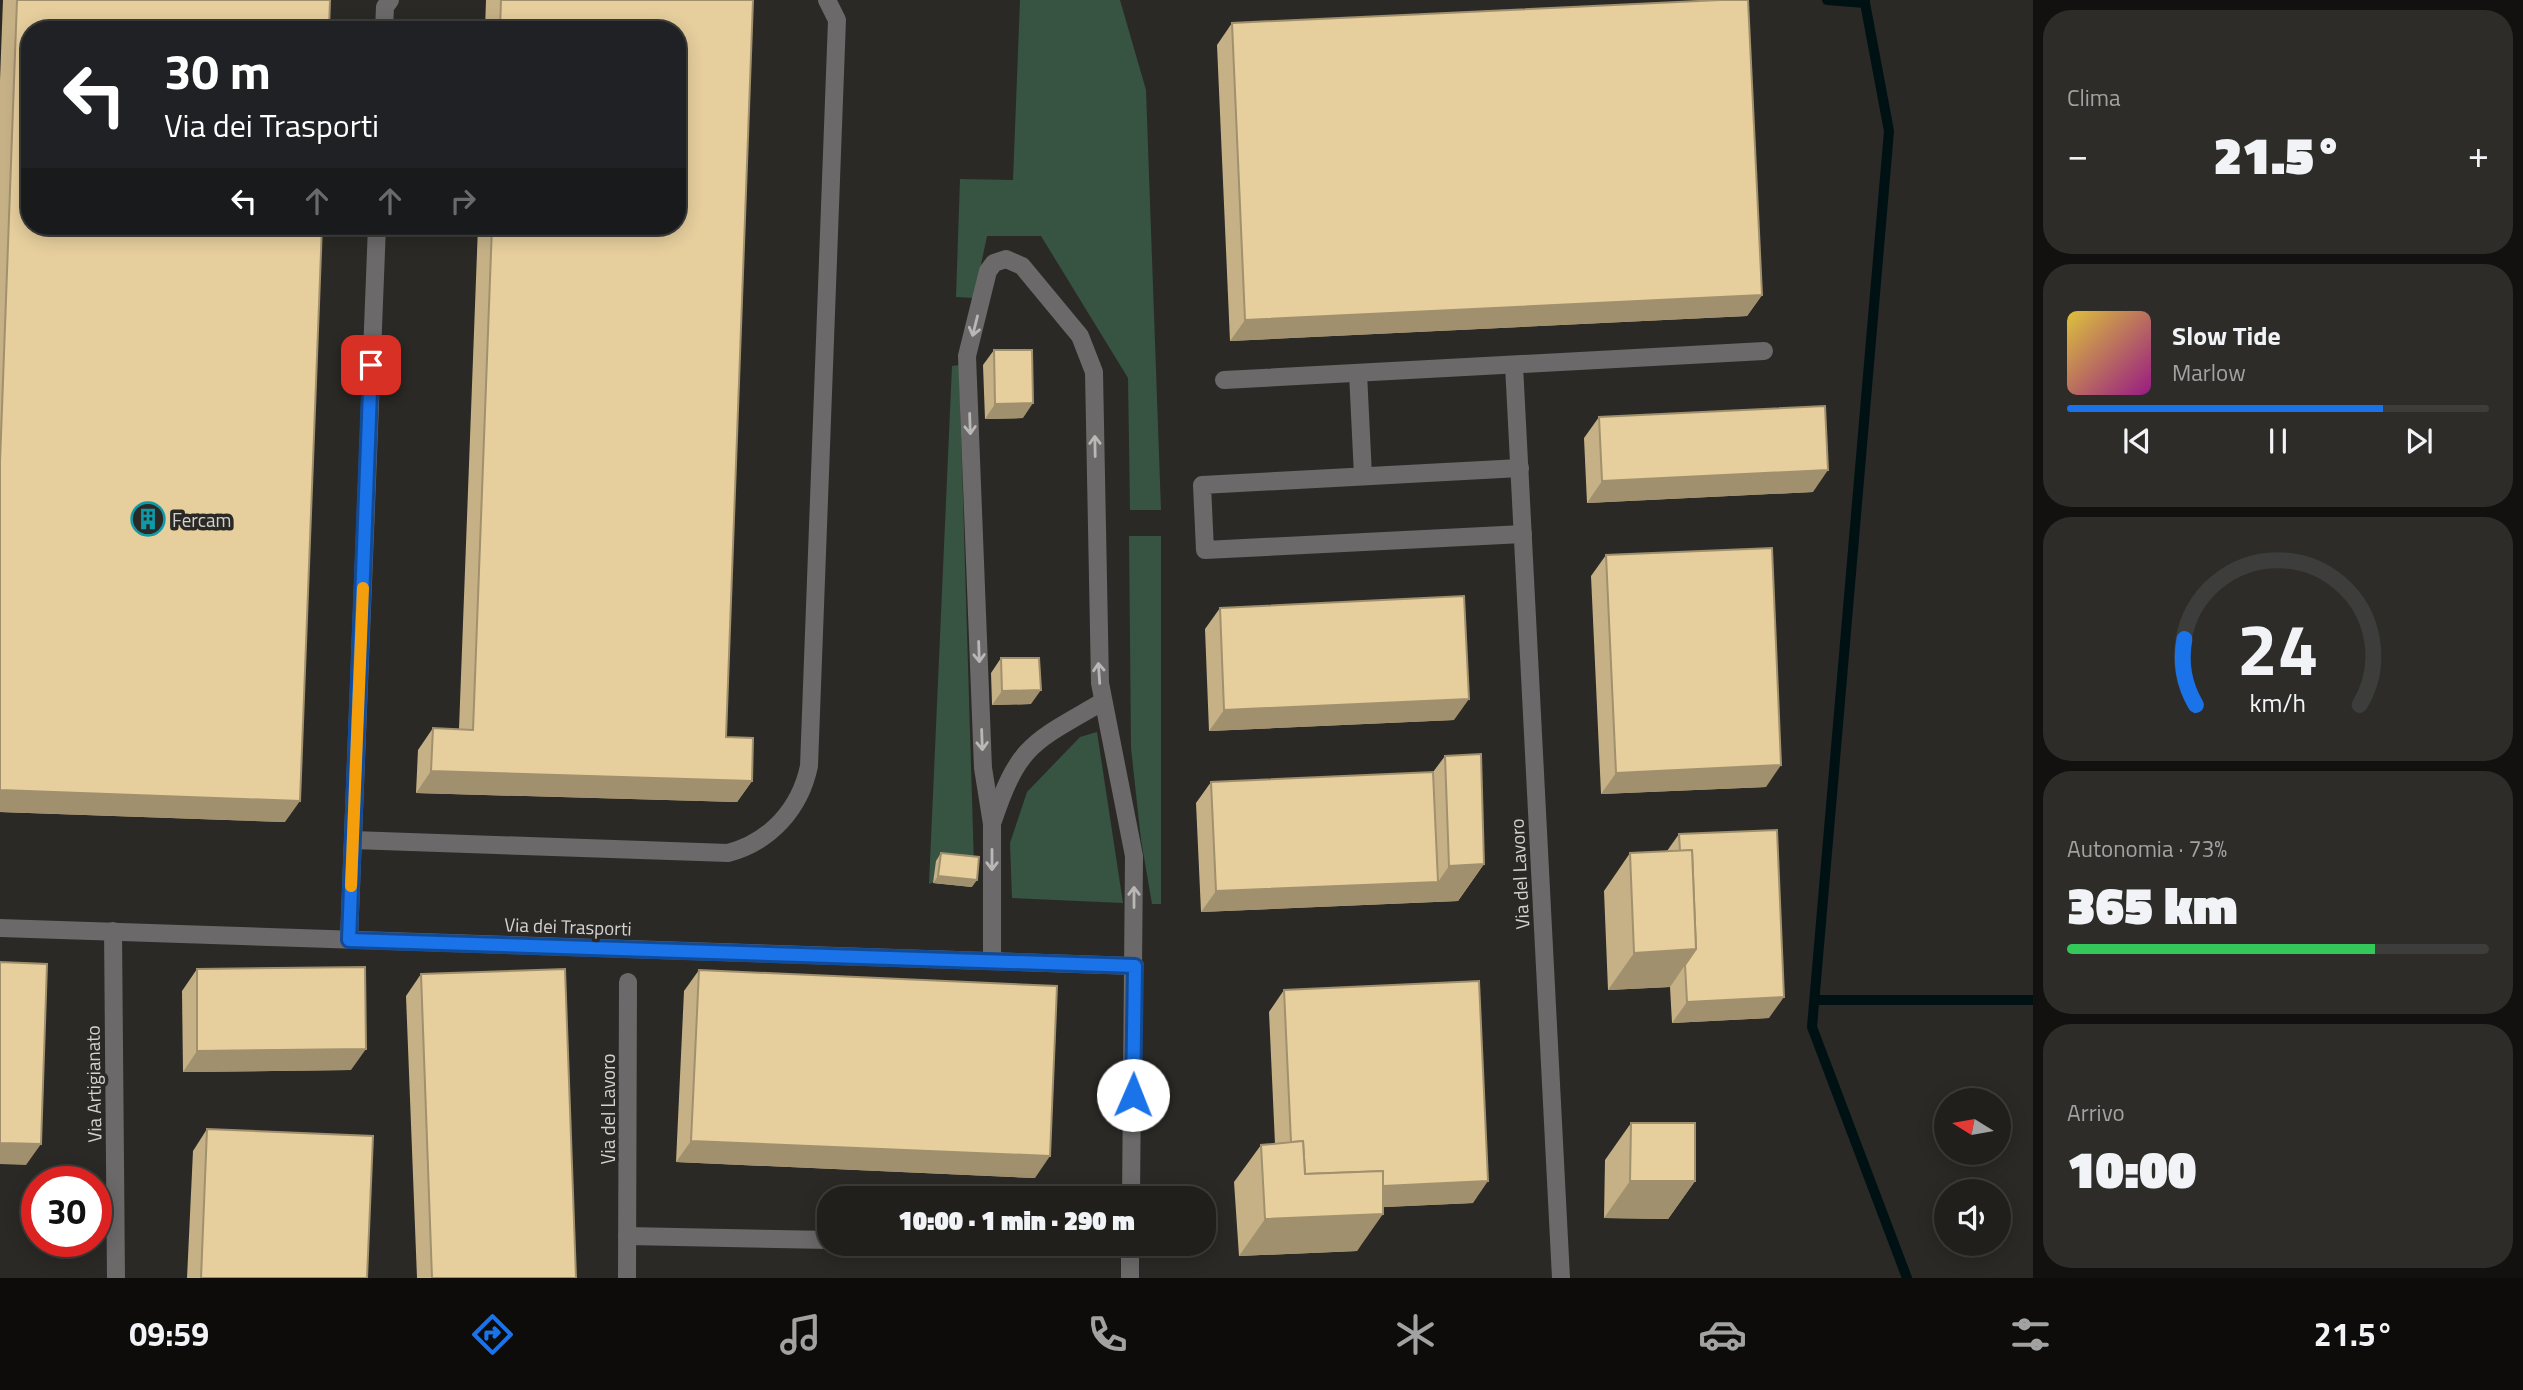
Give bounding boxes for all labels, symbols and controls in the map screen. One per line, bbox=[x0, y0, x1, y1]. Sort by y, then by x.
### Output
text: 30 m bbox=[164, 33, 271, 108]
icon: left bbox=[49, 49, 140, 140]
text: Clima bbox=[2067, 80, 2121, 115]
text: Via dei Trasporti bbox=[164, 101, 379, 149]
text: 21.5° bbox=[2213, 115, 2343, 194]
text: − bbox=[2067, 125, 2088, 183]
text: + bbox=[2468, 125, 2489, 183]
icon: left bbox=[225, 182, 263, 220]
icon: ahead bbox=[298, 182, 336, 220]
icon: ahead bbox=[371, 182, 409, 220]
icon: right bbox=[444, 182, 482, 220]
one-way arrow bbox=[968, 314, 981, 336]
text: Slow Tide bbox=[2172, 316, 2281, 355]
pin bbox=[341, 335, 401, 395]
icon: arrive bbox=[352, 346, 390, 384]
text: Marlow bbox=[2172, 355, 2246, 390]
one-way arrow bbox=[964, 413, 977, 436]
icon: previous bbox=[2118, 422, 2156, 460]
icon: pause bbox=[2259, 422, 2297, 460]
icon: next bbox=[2400, 422, 2438, 460]
one-way arrow bbox=[1089, 435, 1102, 458]
building icon: Fercam bbox=[129, 500, 167, 538]
place label: Fercam bbox=[172, 505, 231, 534]
text: 24 bbox=[2237, 593, 2319, 703]
one-way arrow bbox=[972, 640, 985, 663]
one-way arrow bbox=[1093, 662, 1106, 685]
text: km/h bbox=[2250, 684, 2306, 722]
one-way arrow bbox=[975, 728, 989, 751]
street label: Via del Lavoro bbox=[1502, 818, 1536, 930]
text: Autonomia · 73% bbox=[2067, 831, 2227, 866]
one-way arrow bbox=[985, 849, 999, 872]
text: 365 km bbox=[2067, 865, 2238, 944]
one-way arrow bbox=[1127, 886, 1141, 909]
street label: Via dei Trasporti bbox=[504, 909, 632, 943]
street label: Via Artigianato bbox=[77, 1025, 109, 1143]
street label: Via del Lavoro bbox=[593, 1053, 622, 1165]
position arrow bbox=[1096, 1058, 1170, 1132]
north arrow bbox=[1934, 1088, 2011, 1166]
map controls bbox=[1934, 1088, 2011, 1256]
text: Arrivo bbox=[2067, 1095, 2125, 1130]
text: 10:00 bbox=[2067, 1129, 2196, 1208]
speed limit sign: 30 bbox=[21, 1166, 112, 1257]
button: sound bbox=[1934, 1179, 2011, 1256]
text: 10:00 · 1 min · 290 m bbox=[898, 1201, 1135, 1240]
text: 09:59 bbox=[129, 1310, 209, 1358]
icon: directions bbox=[468, 1310, 517, 1359]
icon: music bbox=[776, 1310, 825, 1359]
icon: phone bbox=[1083, 1310, 1132, 1359]
icon: climate bbox=[1391, 1310, 1440, 1359]
icon: car bbox=[1698, 1310, 1747, 1359]
icon: filters bbox=[2006, 1310, 2055, 1359]
text: 21.5° bbox=[2314, 1310, 2394, 1358]

